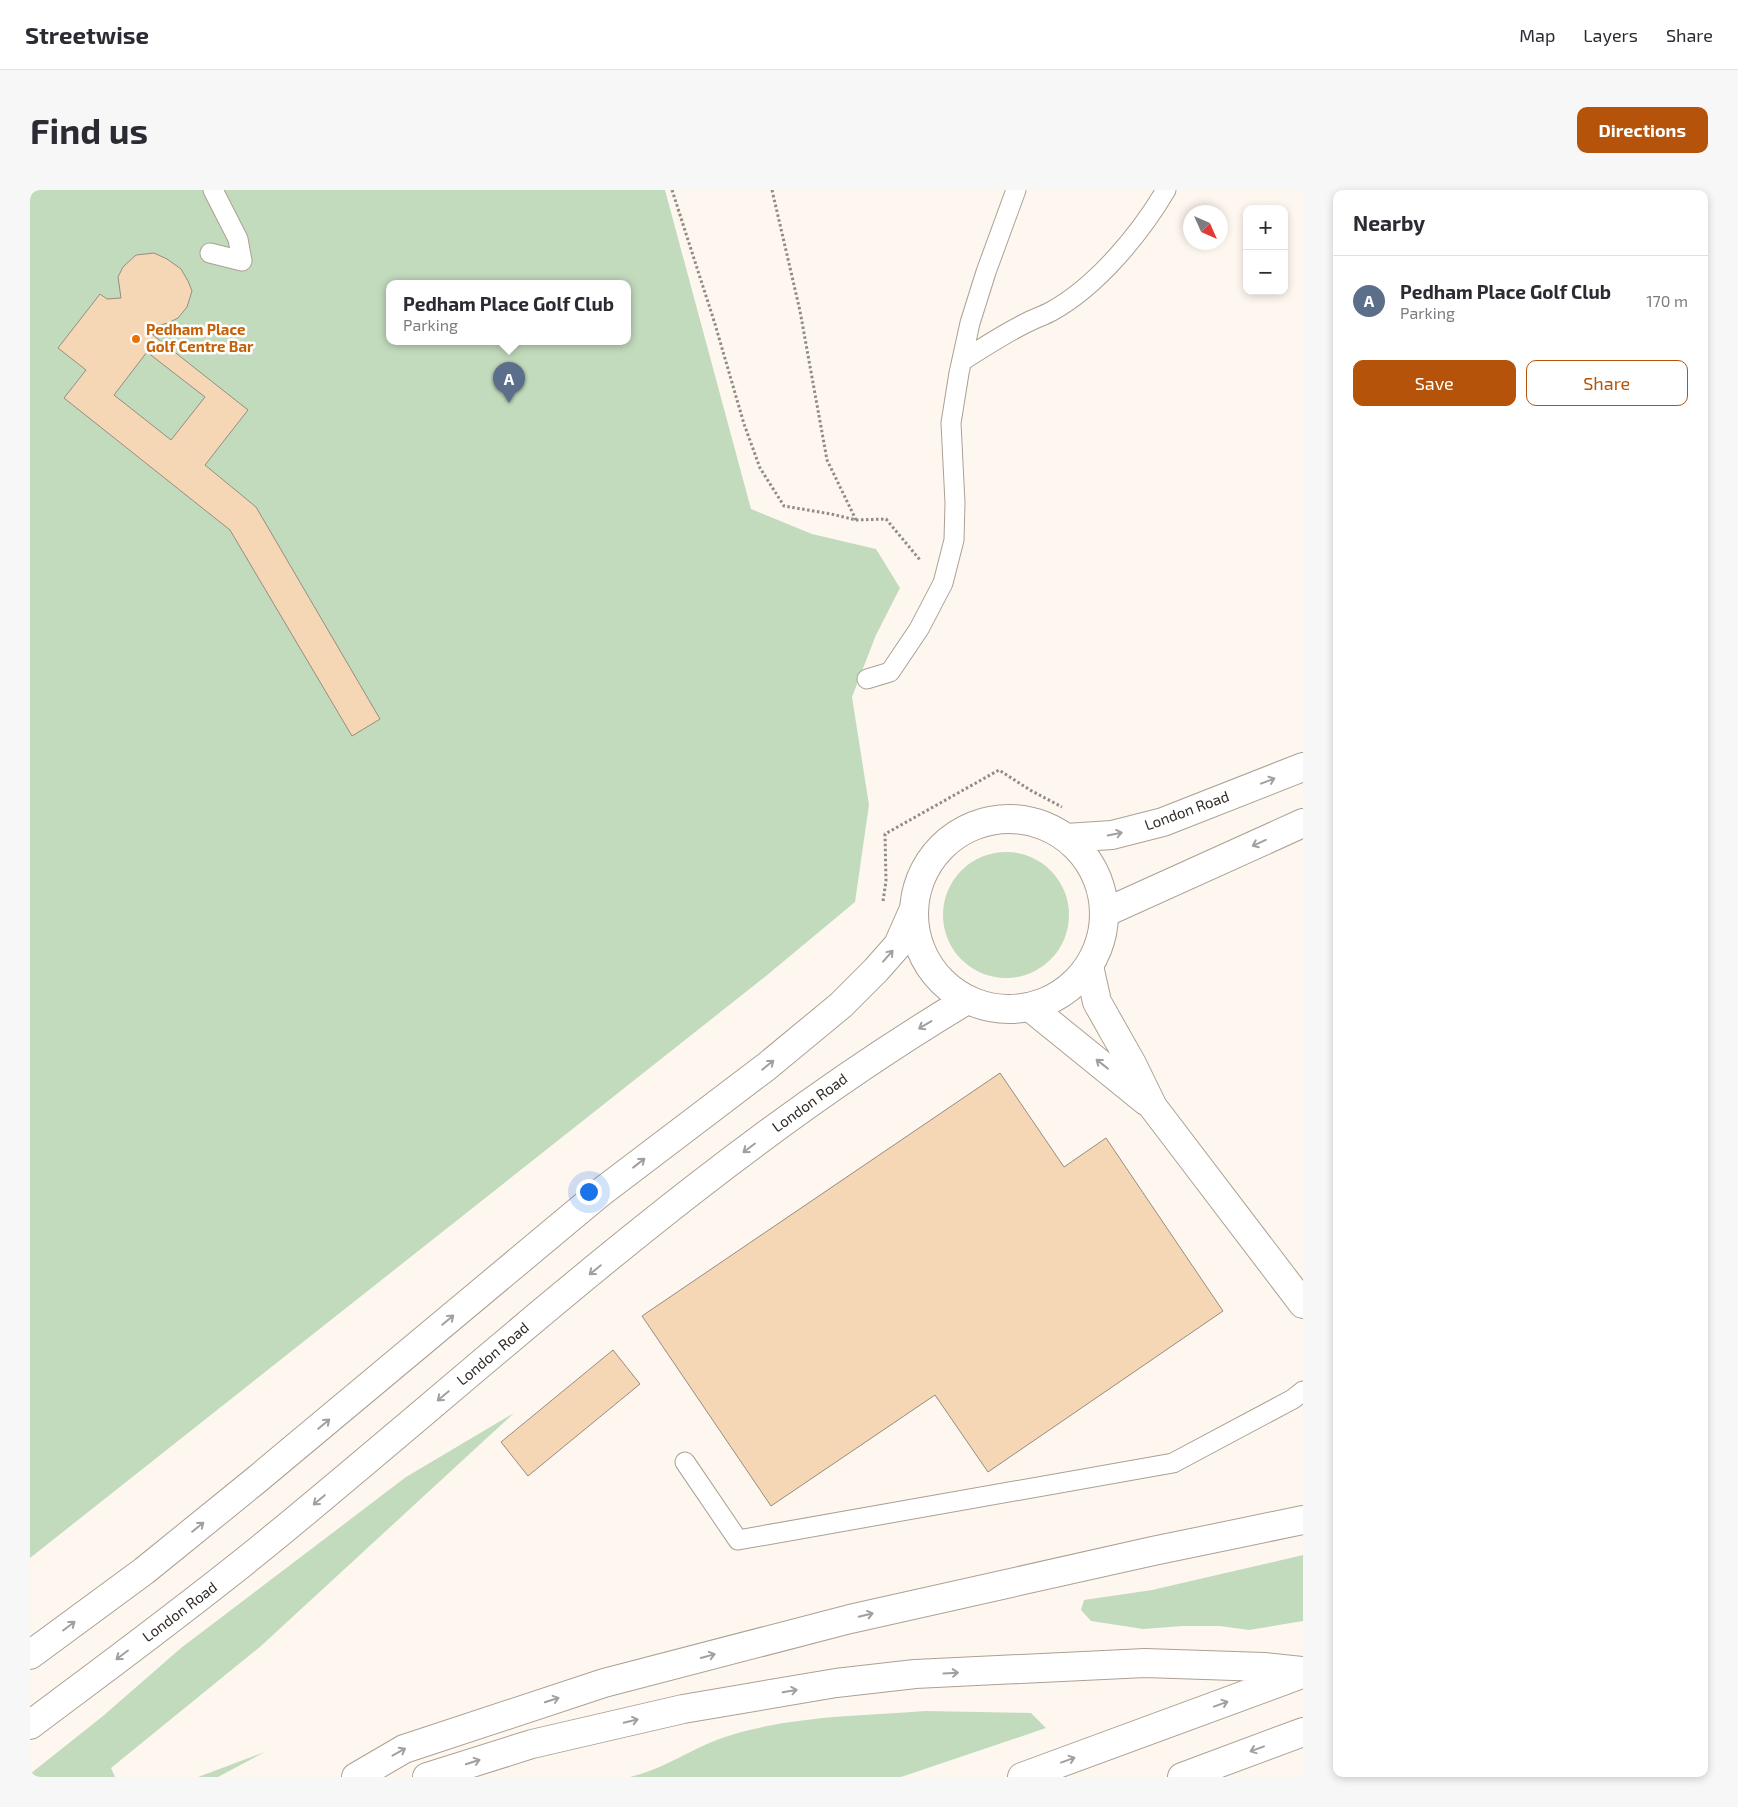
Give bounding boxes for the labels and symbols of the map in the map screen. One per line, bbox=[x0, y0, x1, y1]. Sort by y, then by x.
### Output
north arrow bbox=[1183, 205, 1228, 250]
place label: Pedham Place Golf Centre Bar bbox=[146, 320, 254, 355]
marker: Pedham Place Golf Centre Bar bbox=[130, 333, 142, 345]
pin: A bbox=[493, 362, 525, 403]
one-way arrow bbox=[1260, 776, 1275, 785]
street label: London Road bbox=[1142, 786, 1231, 834]
one-way arrow bbox=[1106, 829, 1122, 839]
one-way arrow bbox=[1252, 839, 1267, 849]
one-way arrow bbox=[883, 949, 894, 962]
one-way arrow bbox=[918, 1021, 932, 1031]
one-way arrow bbox=[1096, 1059, 1109, 1070]
one-way arrow bbox=[762, 1060, 775, 1071]
street label: London Road bbox=[768, 1069, 851, 1136]
one-way arrow bbox=[742, 1143, 756, 1153]
one-way arrow bbox=[632, 1158, 646, 1168]
your location bbox=[576, 1179, 602, 1205]
one-way arrow bbox=[589, 1264, 602, 1275]
one-way arrow bbox=[441, 1314, 454, 1325]
street label: London Road bbox=[453, 1318, 532, 1389]
one-way arrow bbox=[437, 1390, 450, 1401]
one-way arrow bbox=[317, 1419, 330, 1430]
one-way arrow bbox=[312, 1495, 325, 1506]
one-way arrow bbox=[191, 1522, 204, 1533]
street label: London Road bbox=[139, 1577, 220, 1645]
one-way arrow bbox=[857, 1610, 873, 1619]
one-way arrow bbox=[62, 1621, 75, 1632]
one-way arrow bbox=[115, 1650, 129, 1660]
one-way arrow bbox=[700, 1650, 716, 1660]
one-way arrow bbox=[943, 1668, 959, 1677]
one-way arrow bbox=[782, 1686, 798, 1696]
one-way arrow bbox=[544, 1695, 559, 1704]
one-way arrow bbox=[1212, 1699, 1228, 1708]
one-way arrow bbox=[622, 1716, 638, 1725]
one-way arrow bbox=[1250, 1745, 1265, 1754]
one-way arrow bbox=[391, 1747, 405, 1757]
one-way arrow bbox=[1060, 1755, 1075, 1764]
one-way arrow bbox=[465, 1757, 481, 1767]

